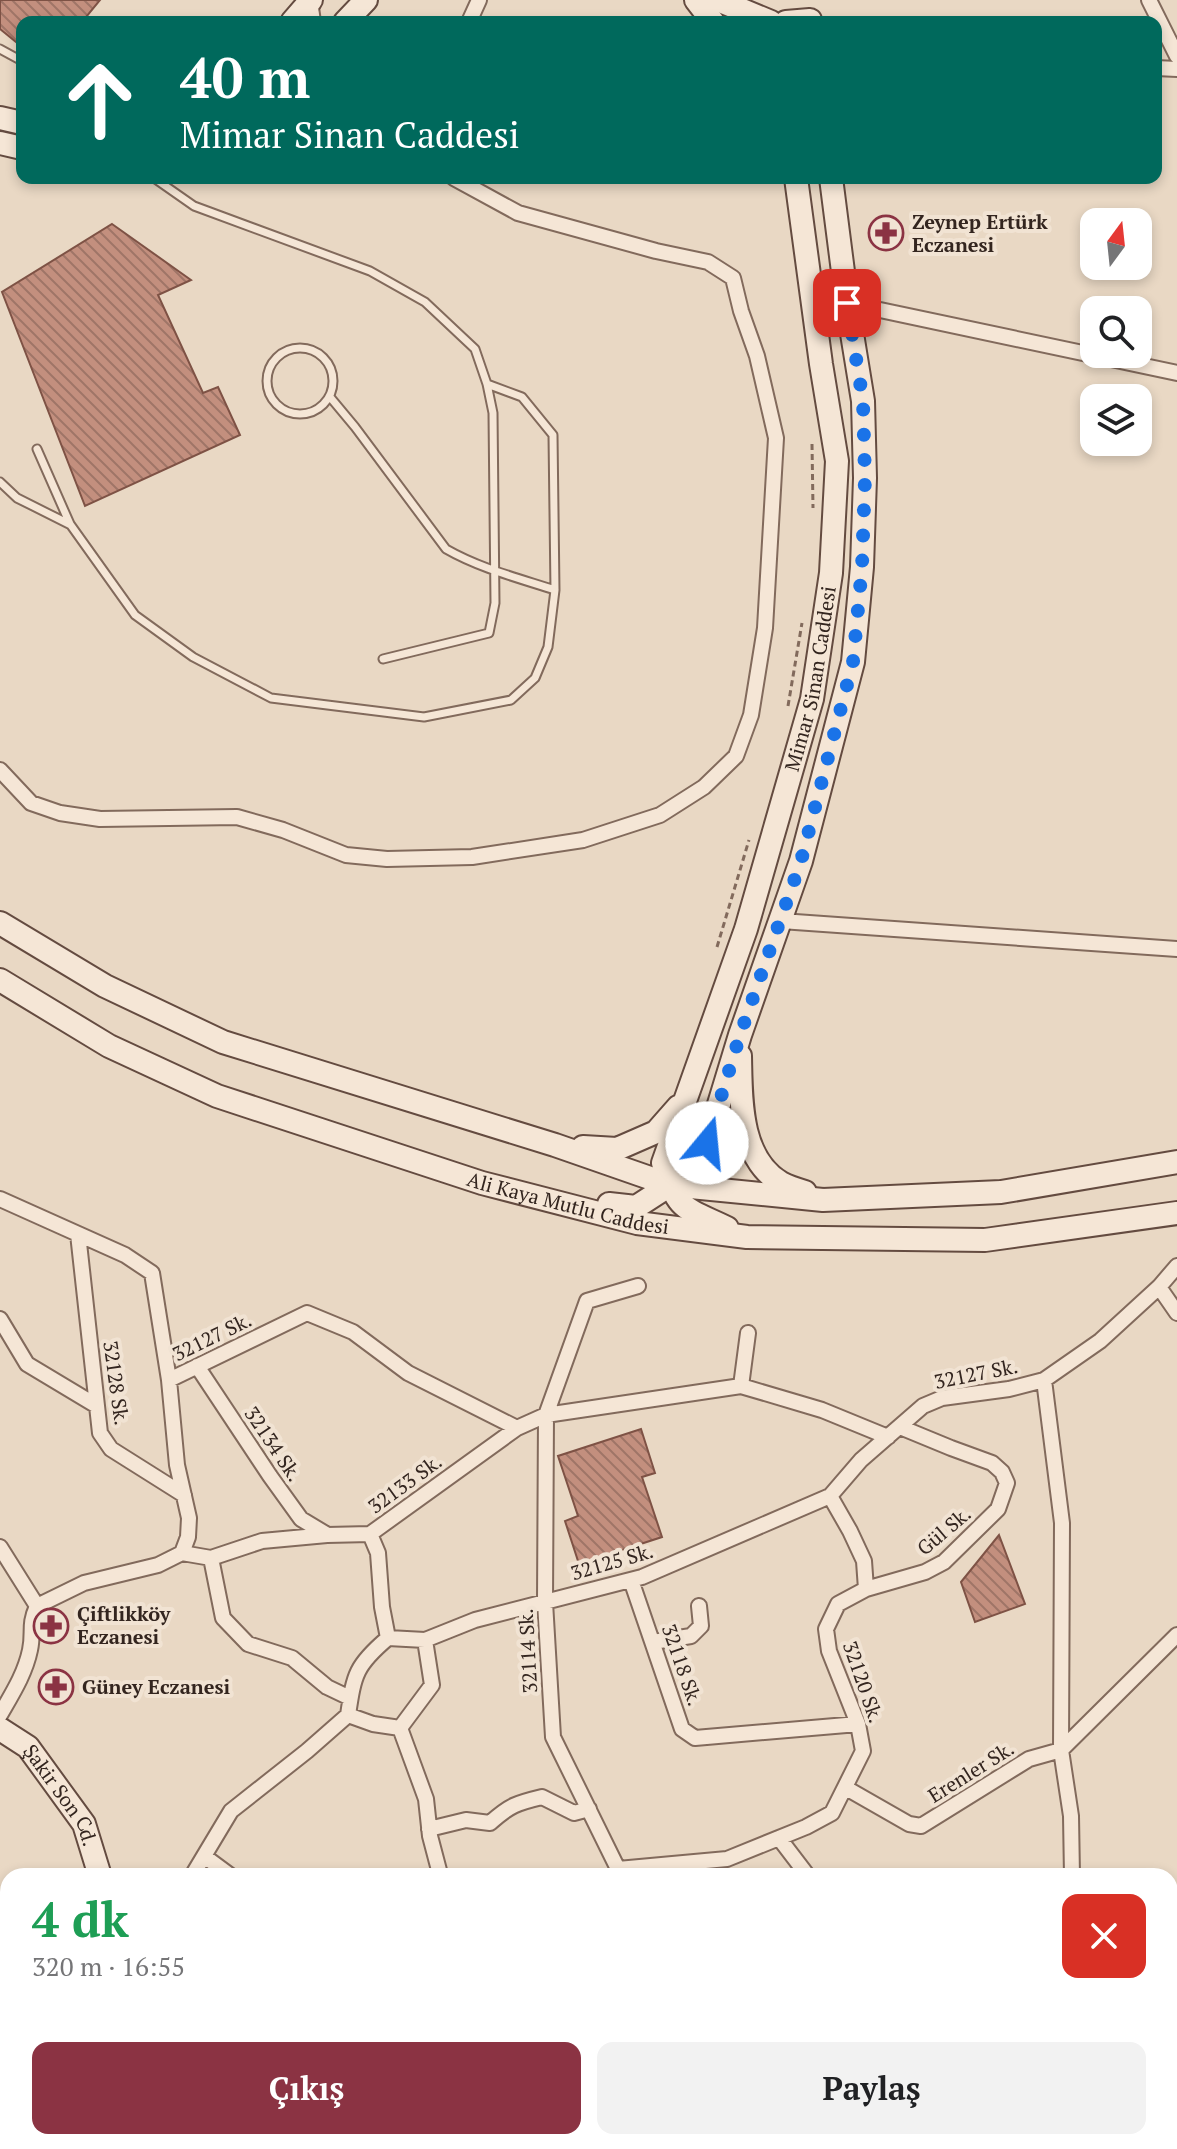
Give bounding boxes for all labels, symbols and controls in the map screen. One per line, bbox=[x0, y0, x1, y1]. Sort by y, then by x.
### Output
text: 40 m bbox=[180, 40, 310, 114]
icon: ahead bbox=[48, 48, 152, 152]
text: Mimar Sinan Caddesi bbox=[180, 111, 520, 158]
place label: Zeynep Ertürk Eczanesi bbox=[912, 208, 1048, 258]
north arrow bbox=[1080, 208, 1152, 280]
map controls bbox=[1080, 208, 1152, 456]
pharmacy icon: Zeynep Ertürk Eczanesi bbox=[867, 214, 905, 252]
pin bbox=[813, 269, 881, 337]
icon: arrive bbox=[825, 281, 869, 325]
button: search bbox=[1080, 296, 1152, 368]
button: layers bbox=[1080, 384, 1152, 456]
street label: Mimar Sinan Caddesi bbox=[778, 584, 842, 774]
position arrow bbox=[665, 1101, 749, 1185]
street label: Ali Kaya Mutlu Caddesi bbox=[464, 1165, 671, 1240]
street label: 32127 Sk. bbox=[168, 1306, 256, 1367]
street label: 32128 Sk. bbox=[97, 1339, 136, 1427]
street label: 32127 Sk. bbox=[932, 1352, 1020, 1395]
street label: 32134 Sk. bbox=[239, 1401, 308, 1486]
street label: 32133 Sk. bbox=[362, 1448, 447, 1519]
street label: Gül Sk. bbox=[911, 1500, 976, 1561]
street label: 32125 Sk. bbox=[567, 1537, 656, 1586]
place label: Çiftlikköy Eczanesi bbox=[77, 1600, 171, 1650]
pharmacy icon: Çiftlikköy Eczanesi bbox=[32, 1607, 70, 1645]
street label: 32114 Sk. bbox=[512, 1608, 543, 1694]
street label: 32118 Sk. bbox=[656, 1620, 709, 1709]
street label: 32120 Sk. bbox=[837, 1637, 890, 1726]
pharmacy icon: Güney Eczanesi bbox=[37, 1668, 75, 1706]
place label: Güney Eczanesi bbox=[82, 1673, 230, 1700]
street label: Erenler Sk. bbox=[923, 1735, 1019, 1809]
street label: Şakir Son Cd. bbox=[17, 1739, 104, 1849]
text: 4 dk bbox=[32, 1887, 129, 1951]
button: close bbox=[1062, 1894, 1146, 1978]
text: 320 m · 16:55 bbox=[32, 1949, 185, 1983]
button: Çıkış bbox=[32, 2042, 581, 2134]
button: Paylaş bbox=[597, 2042, 1146, 2134]

